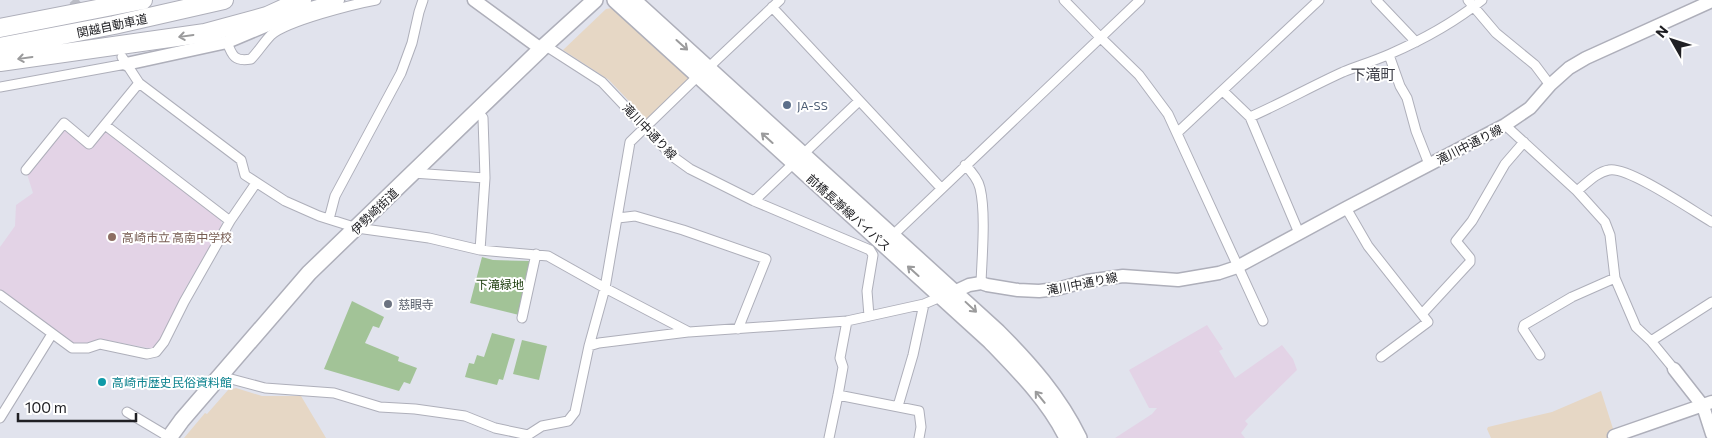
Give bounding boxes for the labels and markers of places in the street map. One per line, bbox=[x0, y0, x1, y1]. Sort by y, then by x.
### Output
place label: JA-SS bbox=[797, 98, 828, 113]
marker: JA-SS bbox=[781, 99, 793, 111]
place label: 高崎市立 高南中学校 bbox=[122, 230, 232, 244]
marker: 高崎市立 高南中学校 bbox=[106, 231, 118, 243]
place label: 慈眼寺 bbox=[398, 297, 434, 311]
marker: 慈眼寺 bbox=[382, 298, 394, 310]
place label: 高崎市歴史民俗資料館 bbox=[112, 375, 232, 389]
marker: 高崎市歴史民俗資料館 bbox=[96, 376, 108, 388]

